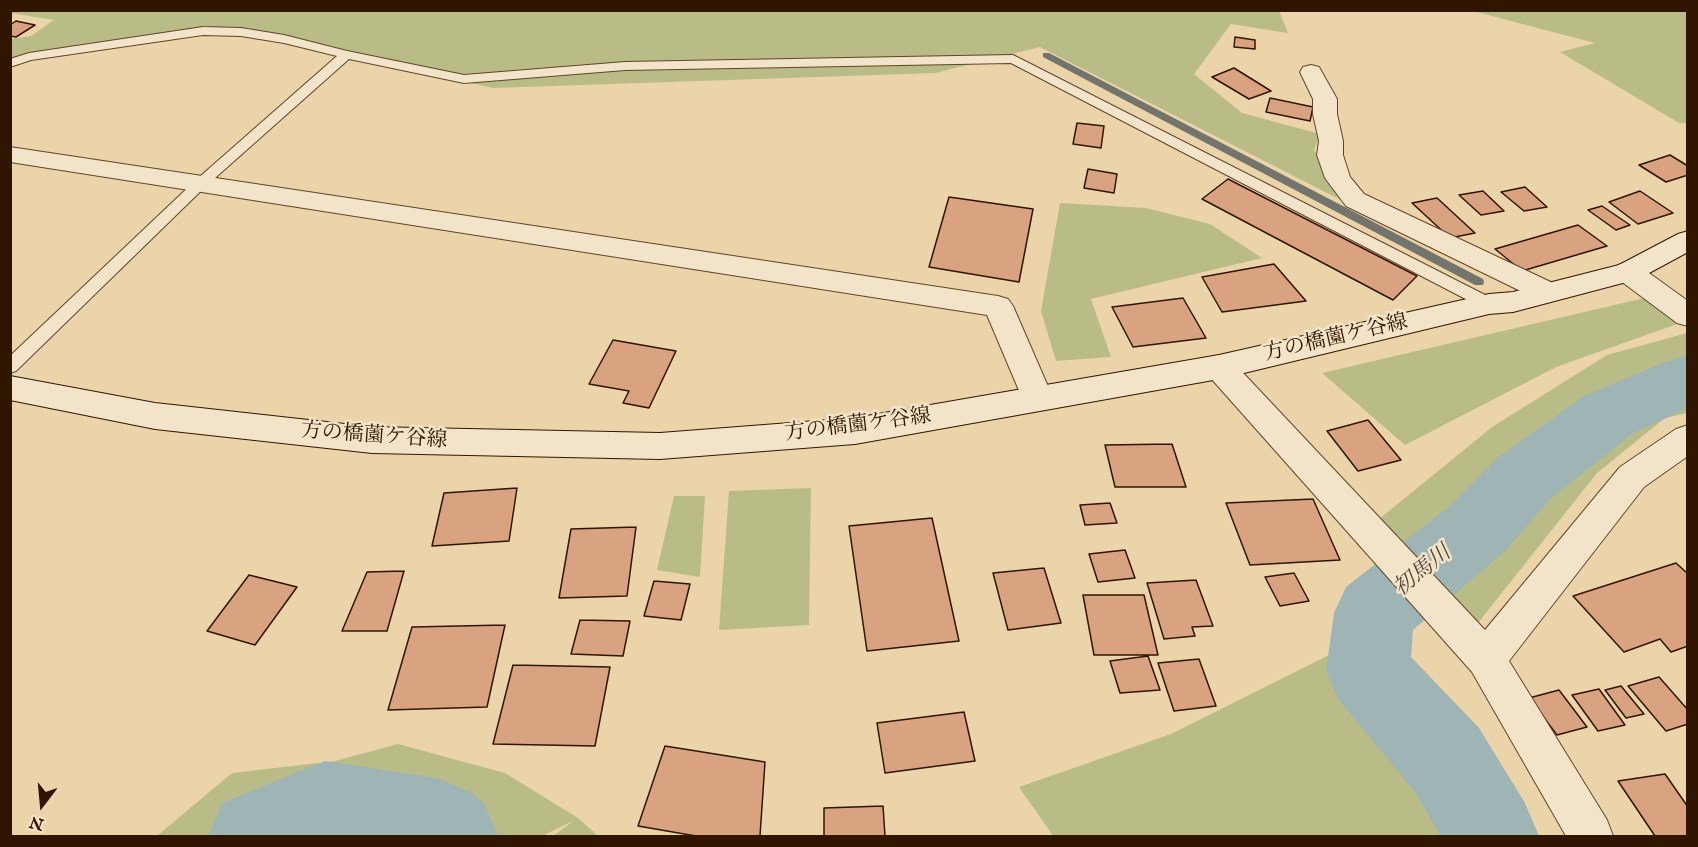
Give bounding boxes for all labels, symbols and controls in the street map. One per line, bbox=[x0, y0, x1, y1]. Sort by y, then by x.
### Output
street label: 方の橋薗ケ谷線 bbox=[1262, 310, 1410, 368]
street label: 方の橋薗ケ谷線 bbox=[784, 405, 932, 447]
street label: 方の橋薗ケ谷線 bbox=[300, 419, 448, 455]
water label: 初馬川 bbox=[1389, 541, 1457, 603]
north arrow bbox=[12, 775, 72, 835]
text: N bbox=[28, 811, 46, 834]

